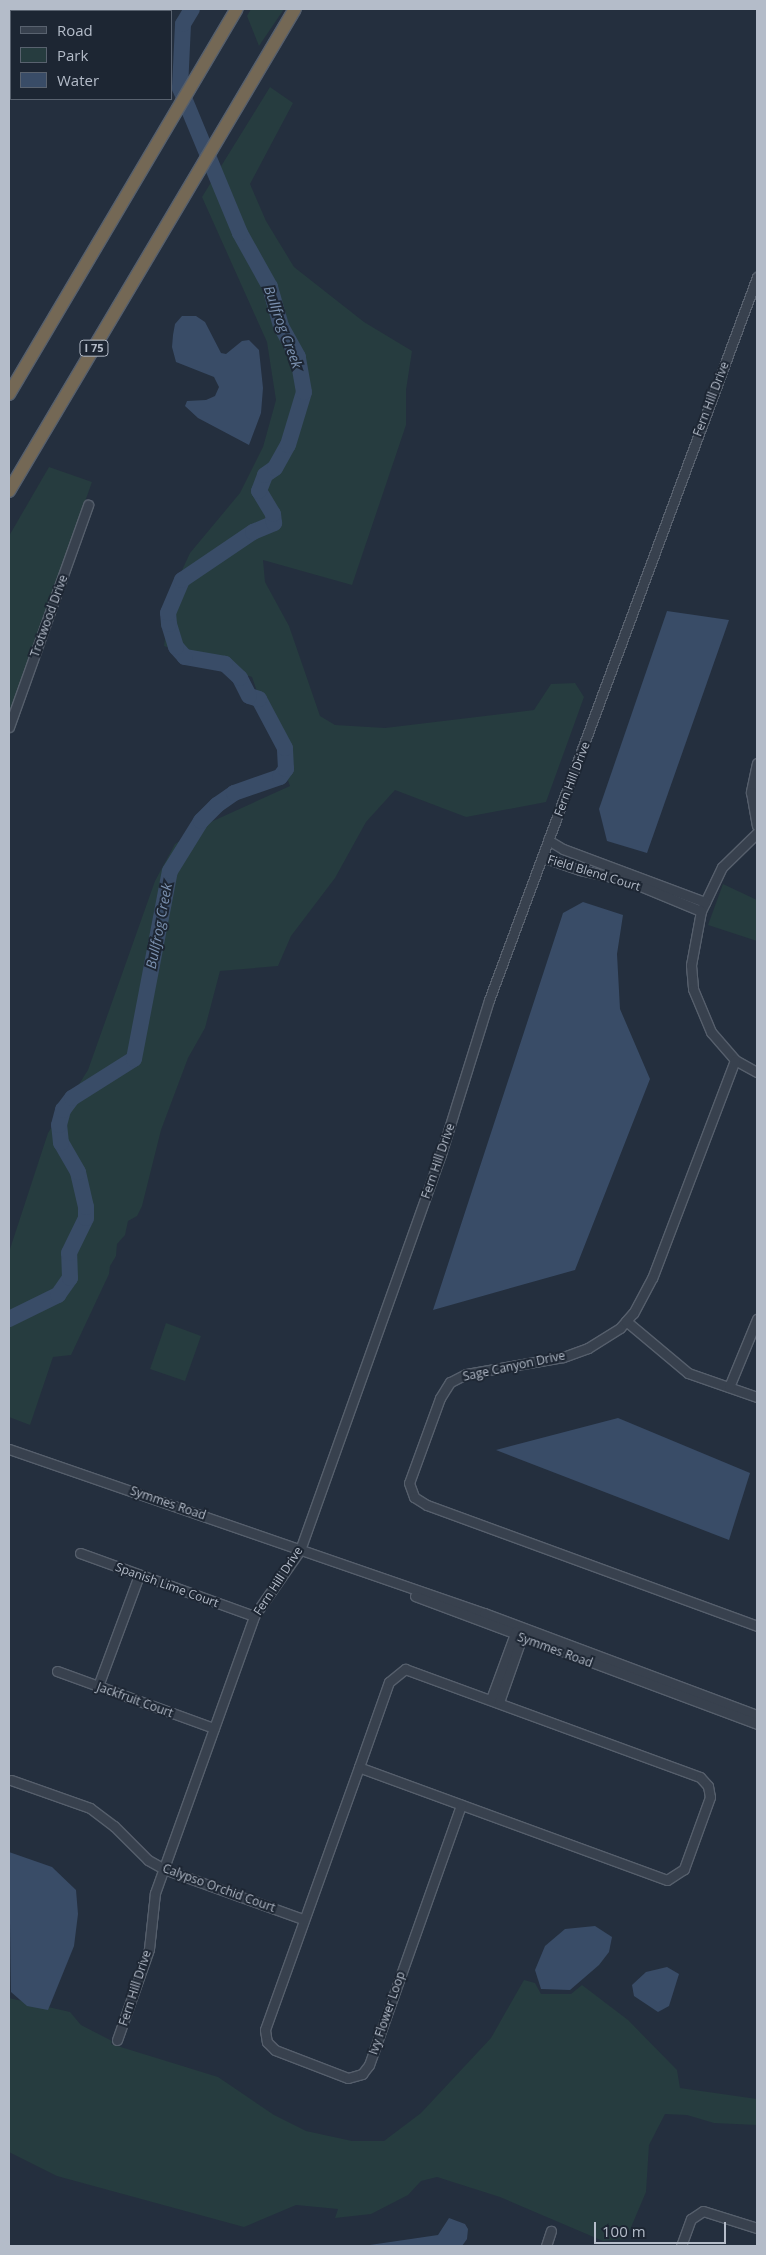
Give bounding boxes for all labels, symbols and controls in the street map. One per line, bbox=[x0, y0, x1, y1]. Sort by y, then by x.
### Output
legend bbox=[10, 10, 172, 100]
text: Road bbox=[57, 20, 93, 40]
text: Park bbox=[57, 45, 88, 65]
text: Water bbox=[57, 70, 99, 90]
water label: Bullfrog Creek bbox=[260, 283, 306, 371]
road number: I 75 bbox=[79, 339, 109, 356]
street label: Fern Hill Drive bbox=[690, 360, 732, 438]
street label: Trotwood Drive bbox=[27, 573, 71, 659]
street label: Fern Hill Drive bbox=[551, 740, 593, 818]
street label: Field Blend Court bbox=[546, 852, 642, 894]
water label: Bullfrog Creek bbox=[142, 882, 176, 970]
street label: Fern Hill Drive bbox=[418, 1121, 458, 1201]
street label: Sage Canyon Drive bbox=[461, 1348, 567, 1384]
street label: Symmes Road bbox=[128, 1483, 208, 1523]
street label: Fern Hill Drive bbox=[251, 1544, 305, 1618]
street label: Spanish Lime Court bbox=[113, 1560, 221, 1610]
street label: Symmes Road bbox=[515, 1630, 595, 1670]
street label: Jackfruit Court bbox=[95, 1680, 175, 1720]
street label: Calypso Orchid Court bbox=[161, 1861, 277, 1915]
street label: Fern Hill Drive bbox=[116, 1948, 154, 2028]
street label: Ivy Flower Loop bbox=[366, 1970, 408, 2056]
scale bar bbox=[596, 2212, 728, 2244]
text: 100 m bbox=[602, 2221, 646, 2241]

